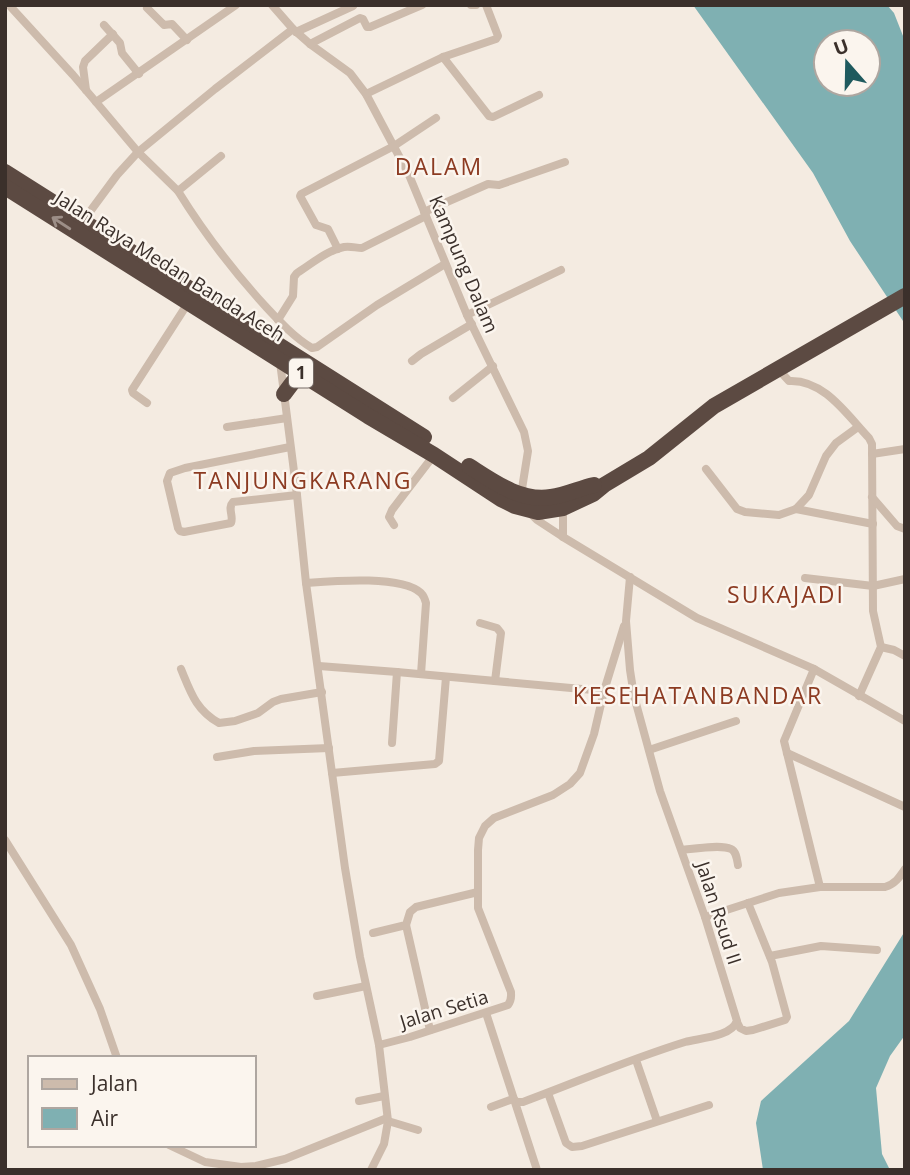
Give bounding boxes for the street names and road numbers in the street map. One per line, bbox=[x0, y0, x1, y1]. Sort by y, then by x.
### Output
street label: Jalan Raya Medan Banda Aceh bbox=[48, 183, 290, 348]
street label: Kampung Dalam bbox=[423, 191, 505, 337]
road number: 1 bbox=[289, 358, 313, 388]
street label: Jalan Rsud II bbox=[689, 856, 748, 968]
street label: Jalan Setia bbox=[395, 983, 491, 1035]

